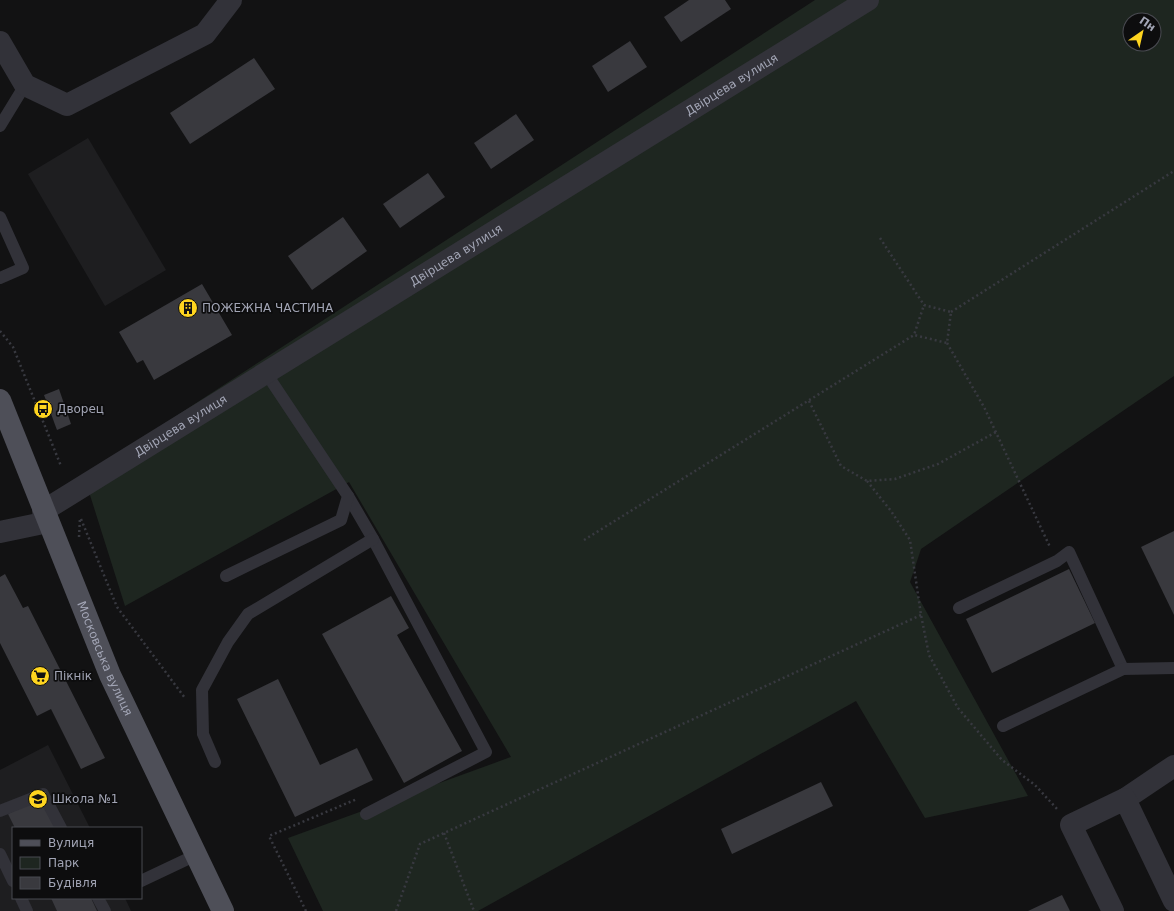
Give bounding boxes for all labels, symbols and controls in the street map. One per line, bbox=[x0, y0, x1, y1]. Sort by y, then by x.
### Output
north arrow bbox=[1122, 12, 1162, 52]
text: Пн bbox=[1137, 14, 1158, 34]
street label: Двірцева вулиця bbox=[683, 51, 780, 118]
street label: Двірцева вулиця bbox=[407, 221, 505, 289]
building icon: ПОЖЕЖНА ЧАСТИНА bbox=[177, 297, 199, 319]
place label: ПОЖЕЖНА ЧАСТИНА bbox=[202, 301, 334, 315]
street label: Двірцева вулиця bbox=[132, 392, 230, 460]
bus stop icon: Дворец bbox=[32, 398, 54, 420]
place label: Дворец bbox=[57, 402, 104, 416]
street label: Московська вулиця bbox=[74, 599, 135, 718]
supermarket icon: Пікнік bbox=[29, 665, 51, 687]
place label: Пікнік bbox=[54, 669, 92, 683]
school or university icon: Школа №1 bbox=[27, 788, 49, 810]
place label: Школа №1 bbox=[52, 792, 118, 806]
legend bbox=[12, 827, 142, 899]
text: Вулиця bbox=[48, 836, 94, 850]
text: Парк bbox=[48, 856, 79, 870]
text: Будівля bbox=[48, 876, 97, 890]

